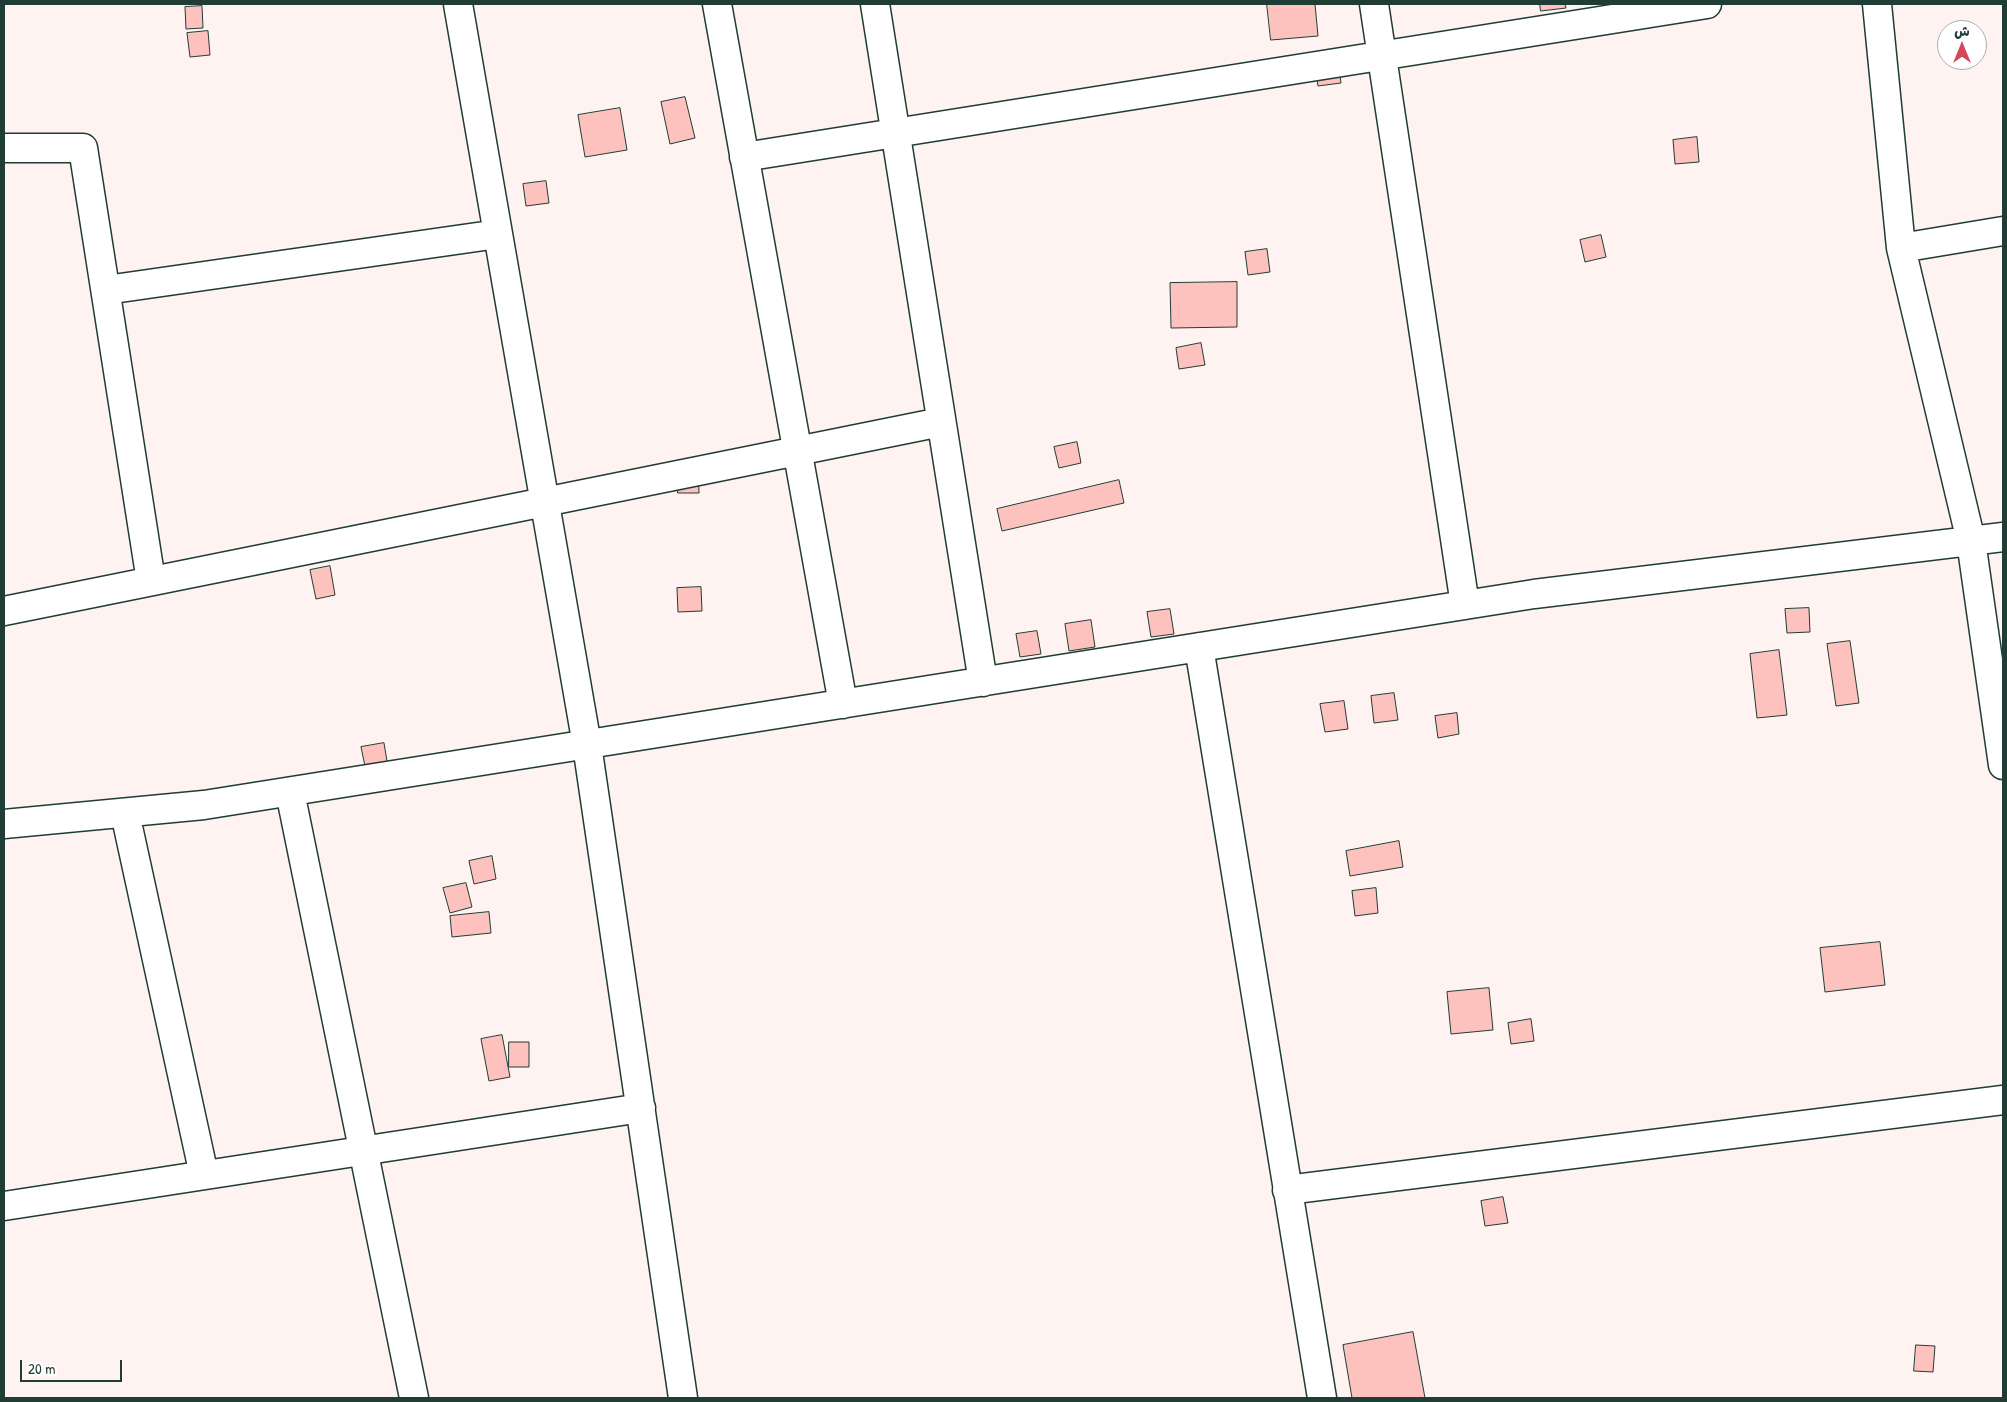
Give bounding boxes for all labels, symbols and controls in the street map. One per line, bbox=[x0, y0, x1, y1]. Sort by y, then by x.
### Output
north arrow bbox=[1937, 20, 1987, 70]
text: ش bbox=[1954, 21, 1970, 40]
scale bar bbox=[22, 1350, 125, 1382]
text: 20 m bbox=[28, 1358, 55, 1379]

